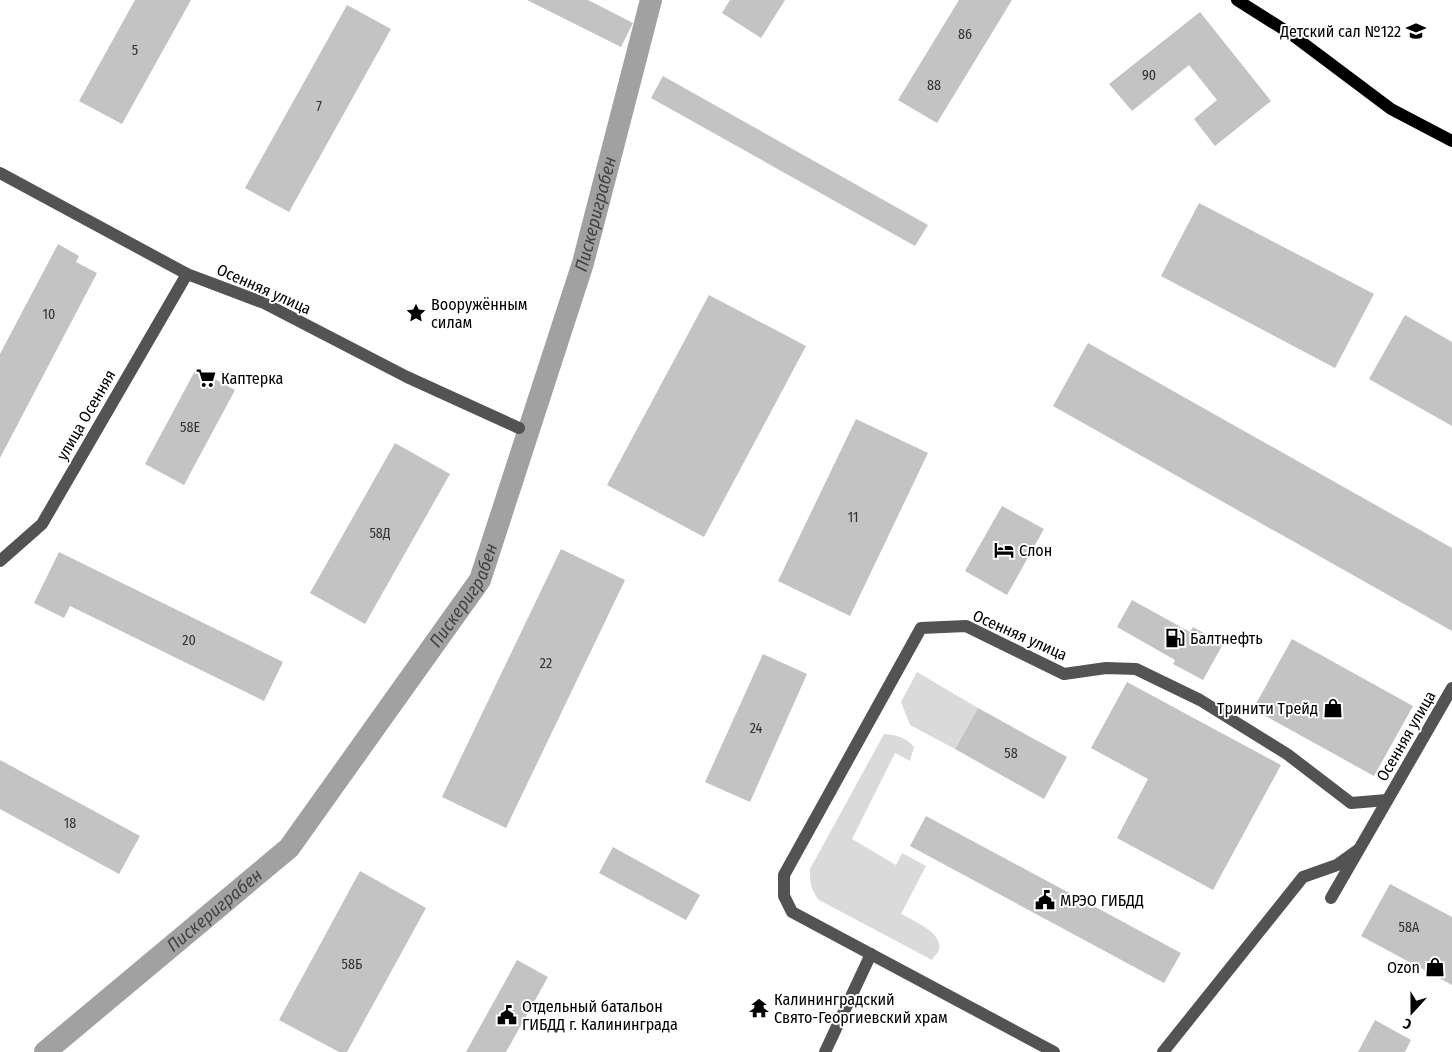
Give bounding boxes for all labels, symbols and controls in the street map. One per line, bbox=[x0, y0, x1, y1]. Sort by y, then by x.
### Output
school or university icon: Детский сал №122 bbox=[1405, 20, 1427, 42]
place label: Детский сал №122 bbox=[1279, 22, 1401, 41]
house number: 86 bbox=[958, 26, 972, 43]
house number: 5 bbox=[132, 42, 138, 59]
house number: 90 bbox=[1142, 67, 1156, 84]
house number: 88 bbox=[927, 77, 941, 94]
house number: 7 bbox=[316, 98, 322, 115]
water label: Пискериграбен bbox=[570, 154, 621, 274]
street label: Осенняя улица bbox=[214, 260, 314, 318]
place label: Вооружённым силам bbox=[431, 295, 528, 332]
place icon: Вооружённым силам bbox=[405, 302, 427, 324]
house number: 10 bbox=[43, 306, 55, 323]
street label: улица Осенняя bbox=[52, 366, 120, 464]
supermarket icon: Каптерка bbox=[195, 367, 217, 389]
place label: Каптерка bbox=[221, 369, 284, 388]
house number: 58Е bbox=[180, 419, 200, 436]
house number: 11 bbox=[848, 509, 858, 526]
house number: 58Д bbox=[369, 525, 391, 542]
hotel icon: Слон bbox=[993, 539, 1015, 561]
water label: Пискериграбен bbox=[425, 541, 502, 652]
place label: Слон bbox=[1019, 541, 1052, 560]
street label: Осенняя улица bbox=[970, 606, 1070, 664]
fuel station icon: Балтнефть bbox=[1164, 627, 1186, 649]
place label: Балтнефть bbox=[1190, 629, 1263, 648]
house number: 20 bbox=[182, 632, 196, 649]
house number: 22 bbox=[540, 655, 552, 672]
street label: Осенняя улица bbox=[1372, 687, 1440, 785]
shop icon: Тринити Трейд bbox=[1322, 697, 1344, 719]
place label: Тринити Трейд bbox=[1217, 699, 1318, 718]
house number: 24 bbox=[750, 720, 763, 737]
house number: 58 bbox=[1004, 745, 1018, 762]
house number: 18 bbox=[64, 815, 76, 832]
water label: Пискериграбен bbox=[162, 864, 267, 956]
public building icon: МРЭО ГИБДД bbox=[1034, 889, 1056, 911]
place label: МРЭО ГИБДД bbox=[1060, 891, 1144, 910]
house number: 58А bbox=[1399, 919, 1420, 936]
house number: 58Б bbox=[342, 956, 362, 973]
shop icon: Ozon bbox=[1424, 956, 1446, 978]
place label: Ozon bbox=[1387, 958, 1420, 977]
north arrow bbox=[1387, 987, 1437, 1037]
place label: Калининградский Свято-Георгиевский храм bbox=[774, 990, 948, 1027]
place label: Отдельный батальон ГИБДД г. Калининграда bbox=[522, 997, 678, 1034]
temple icon: Калининградский Свято-Георгиевский храм bbox=[748, 997, 770, 1019]
public building icon: Отдельный батальон ГИБДД г. Калининграда bbox=[496, 1004, 518, 1026]
text: С bbox=[1400, 1014, 1414, 1033]

